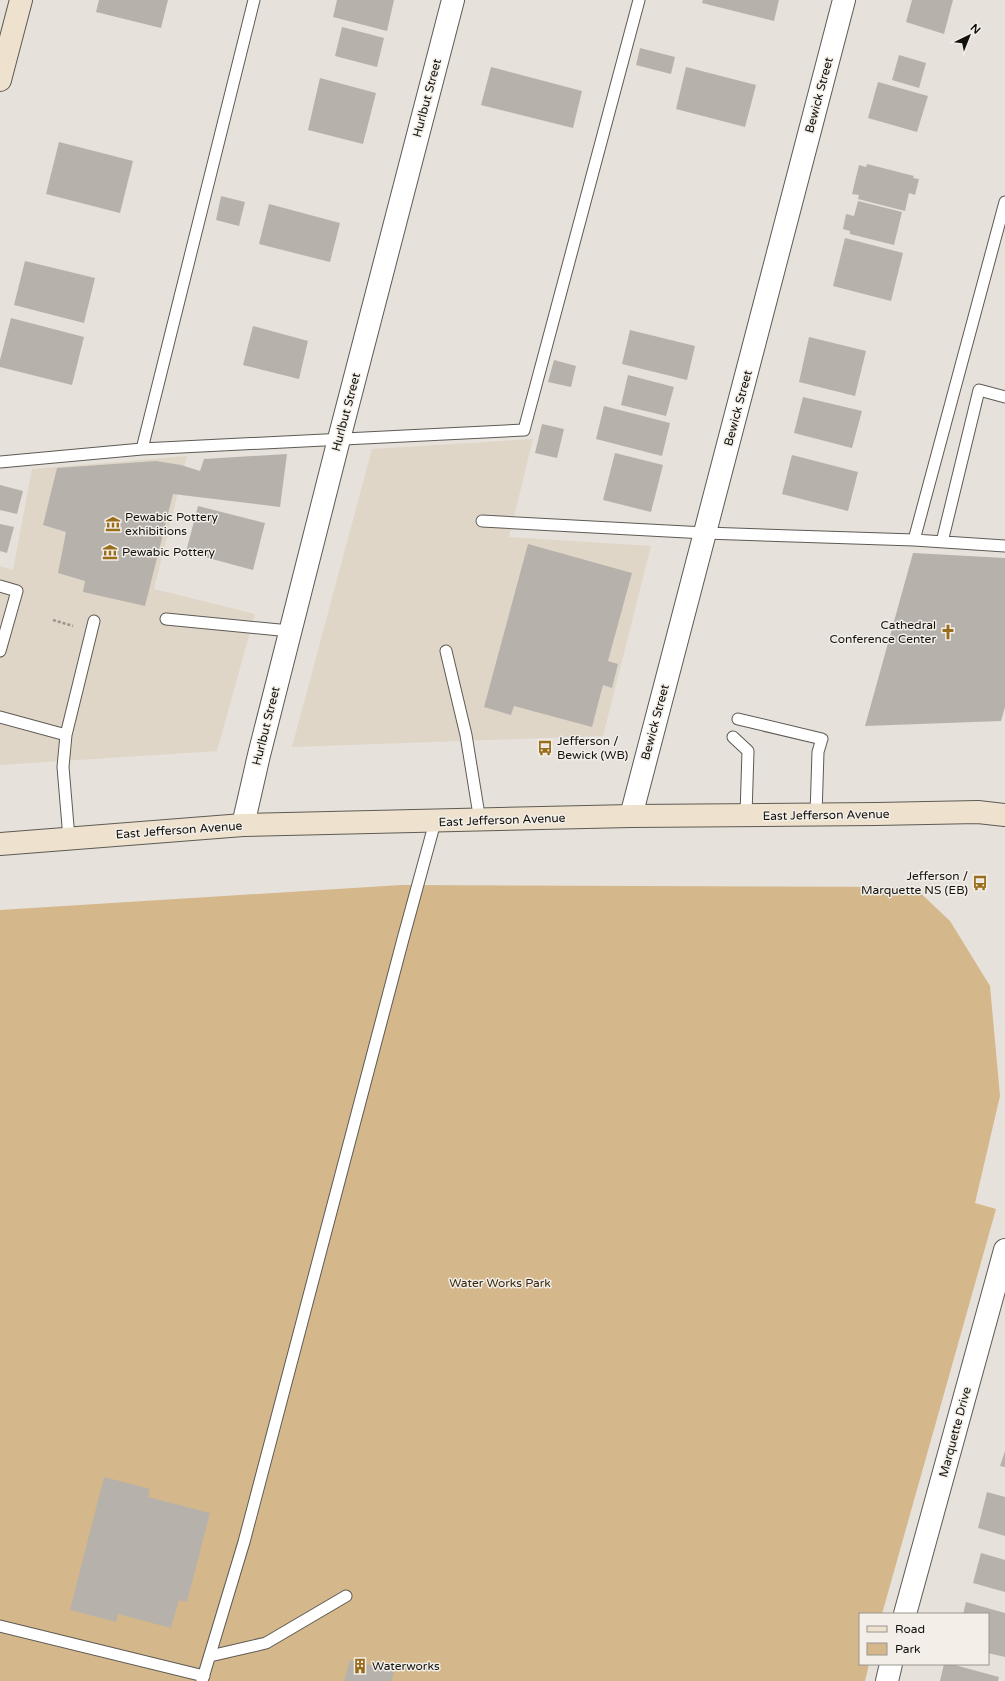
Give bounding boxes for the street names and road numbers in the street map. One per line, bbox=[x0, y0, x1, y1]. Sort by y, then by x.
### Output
street label: Bewick Street bbox=[802, 55, 836, 134]
street label: Hurlbut Street bbox=[410, 57, 444, 139]
street label: Bewick Street bbox=[721, 368, 755, 447]
street label: Hurlbut Street bbox=[329, 371, 363, 453]
street label: Bewick Street bbox=[638, 682, 672, 761]
street label: Hurlbut Street bbox=[249, 685, 283, 767]
street label: East Jefferson Avenue bbox=[762, 807, 890, 823]
street label: East Jefferson Avenue bbox=[438, 811, 566, 829]
street label: East Jefferson Avenue bbox=[115, 819, 243, 841]
street label: Marquette Drive bbox=[936, 1385, 974, 1479]

